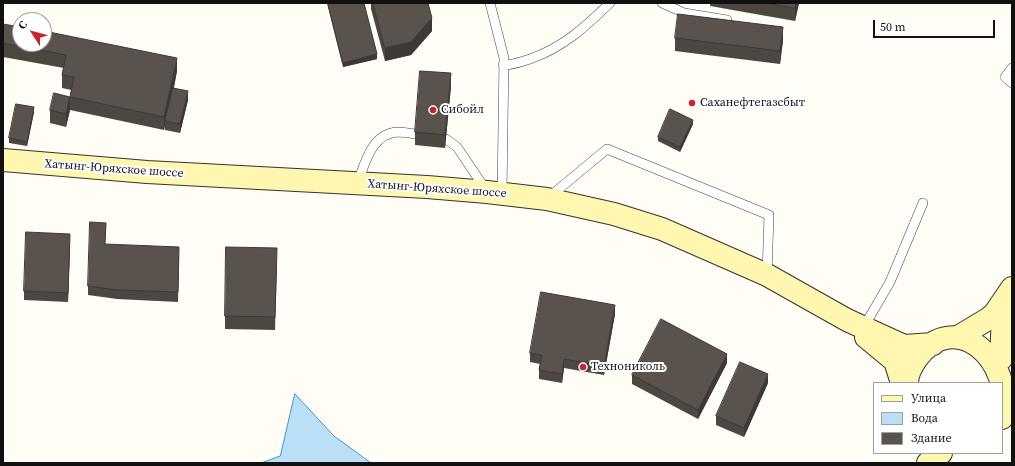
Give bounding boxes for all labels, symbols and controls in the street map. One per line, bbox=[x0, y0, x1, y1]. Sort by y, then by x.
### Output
north arrow bbox=[12, 12, 52, 52]
scale bar bbox=[875, 12, 997, 38]
text: С bbox=[15, 18, 31, 32]
text: 50 m bbox=[880, 19, 906, 35]
place label: Саханефтегазсбыт bbox=[700, 96, 805, 110]
marker: Саханефтегазсбыт bbox=[687, 98, 697, 108]
place label: Сибойл bbox=[441, 103, 484, 117]
marker: Сибойл bbox=[428, 105, 438, 115]
street label: Хатынг-Юряхское шоссе bbox=[44, 157, 184, 181]
street label: Хатынг-Юряхское шоссе bbox=[367, 177, 507, 201]
place label: Технониколь bbox=[591, 360, 665, 374]
marker: Технониколь bbox=[578, 362, 588, 372]
legend bbox=[873, 382, 1003, 454]
text: Улица bbox=[911, 390, 946, 406]
text: Вода bbox=[911, 410, 938, 426]
text: Здание bbox=[911, 430, 952, 446]

